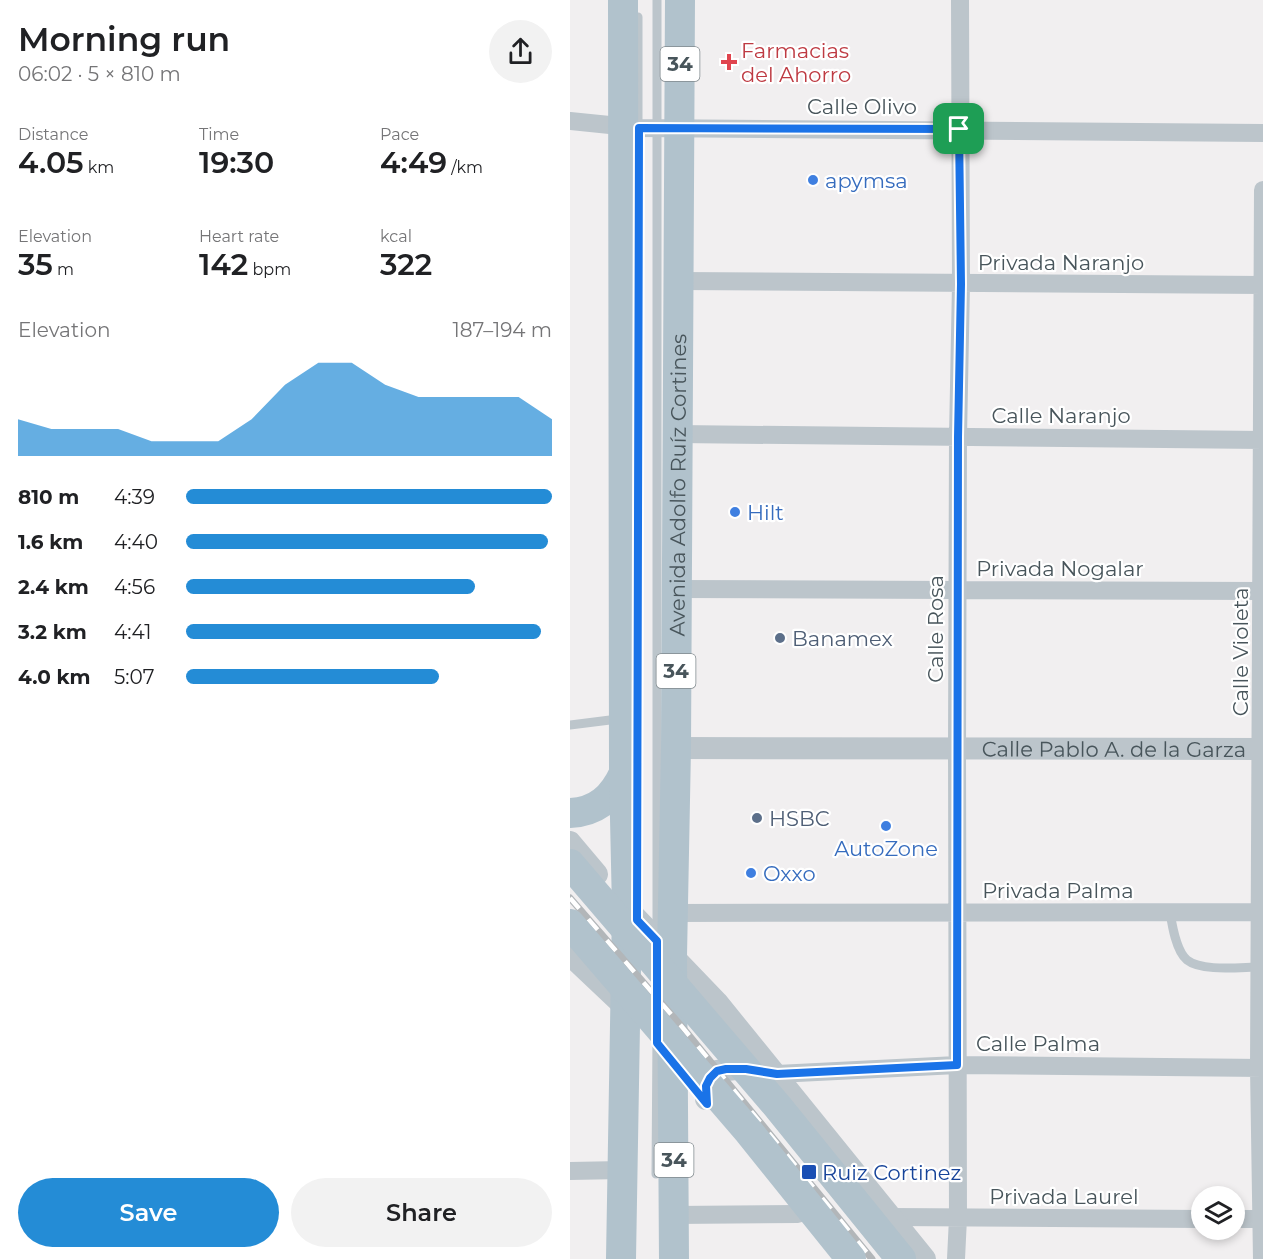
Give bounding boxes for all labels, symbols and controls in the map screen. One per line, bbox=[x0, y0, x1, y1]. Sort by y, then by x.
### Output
text: Morning run bbox=[18, 19, 230, 59]
button: share bbox=[489, 20, 552, 83]
place label: Farmacias del Ahorro bbox=[741, 38, 851, 87]
road number: 34 bbox=[660, 47, 700, 81]
marker: Farmacias del Ahorro bbox=[722, 55, 736, 69]
text: 06:02 · 5 × 810 m bbox=[18, 62, 181, 86]
street label: Calle Olivo bbox=[807, 94, 917, 119]
pin bbox=[933, 103, 984, 154]
icon: arrive bbox=[942, 112, 975, 145]
text: Distance bbox=[18, 125, 88, 144]
text: Time bbox=[199, 125, 239, 144]
text: Pace bbox=[380, 125, 419, 144]
text: 4.05 bbox=[18, 144, 84, 181]
text: 19:30 bbox=[199, 144, 274, 181]
text: 4:49 bbox=[380, 144, 447, 181]
text: km bbox=[84, 158, 114, 177]
text: /km bbox=[447, 158, 483, 177]
place label: apymsa bbox=[825, 168, 908, 193]
marker: apymsa bbox=[806, 173, 820, 187]
text: Elevation bbox=[18, 227, 92, 246]
text: Heart rate bbox=[199, 227, 279, 246]
text: kcal bbox=[380, 227, 412, 246]
text: 35 bbox=[18, 246, 53, 283]
text: 142 bbox=[199, 246, 248, 283]
text: 322 bbox=[380, 246, 432, 283]
street label: Privada Naranjo bbox=[978, 250, 1144, 275]
text: m bbox=[53, 260, 74, 279]
text: bpm bbox=[248, 260, 291, 279]
text: Elevation bbox=[18, 318, 110, 342]
text: 187–194 m bbox=[453, 318, 552, 342]
street label: Avenida Adolfo Ruíz Cortines bbox=[664, 334, 691, 637]
street label: Calle Naranjo bbox=[991, 403, 1131, 428]
text: 810 m bbox=[18, 485, 79, 509]
text: 4:39 bbox=[114, 485, 155, 509]
place label: Hilt bbox=[747, 500, 784, 525]
marker: Hilt bbox=[728, 505, 742, 519]
text: 1.6 km bbox=[18, 530, 83, 554]
text: 4:40 bbox=[114, 530, 158, 554]
street label: Privada Nogalar bbox=[976, 556, 1144, 581]
text: 2.4 km bbox=[18, 575, 89, 599]
text: 4:56 bbox=[114, 575, 155, 599]
street label: Calle Rosa bbox=[923, 575, 948, 683]
street label: Calle Violeta bbox=[1228, 588, 1253, 716]
text: 3.2 km bbox=[18, 620, 87, 644]
text: 4:41 bbox=[114, 620, 152, 644]
place label: Banamex bbox=[792, 626, 893, 651]
marker: Banamex bbox=[773, 631, 787, 645]
road number: 34 bbox=[656, 654, 696, 688]
text: 4.0 km bbox=[18, 665, 90, 689]
text: 5:07 bbox=[114, 665, 154, 689]
street label: Calle Pablo A. de la Garza bbox=[982, 736, 1246, 761]
place label: HSBC bbox=[769, 806, 830, 831]
marker: HSBC bbox=[750, 811, 764, 825]
marker: AutoZone bbox=[879, 819, 893, 833]
place label: AutoZone bbox=[834, 836, 938, 861]
place label: Oxxo bbox=[763, 861, 816, 886]
marker: Oxxo bbox=[744, 866, 758, 880]
street label: Privada Palma bbox=[982, 878, 1134, 903]
street label: Calle Palma bbox=[976, 1031, 1100, 1056]
road number: 34 bbox=[654, 1143, 694, 1177]
place label: Ruiz Cortinez bbox=[822, 1160, 961, 1185]
marker: Ruiz Cortinez bbox=[800, 1163, 818, 1181]
button: Save bbox=[18, 1178, 279, 1247]
button: Share bbox=[291, 1178, 552, 1247]
street label: Privada Laurel bbox=[989, 1184, 1139, 1209]
map controls bbox=[1191, 1186, 1245, 1240]
button: layers bbox=[1191, 1186, 1245, 1240]

